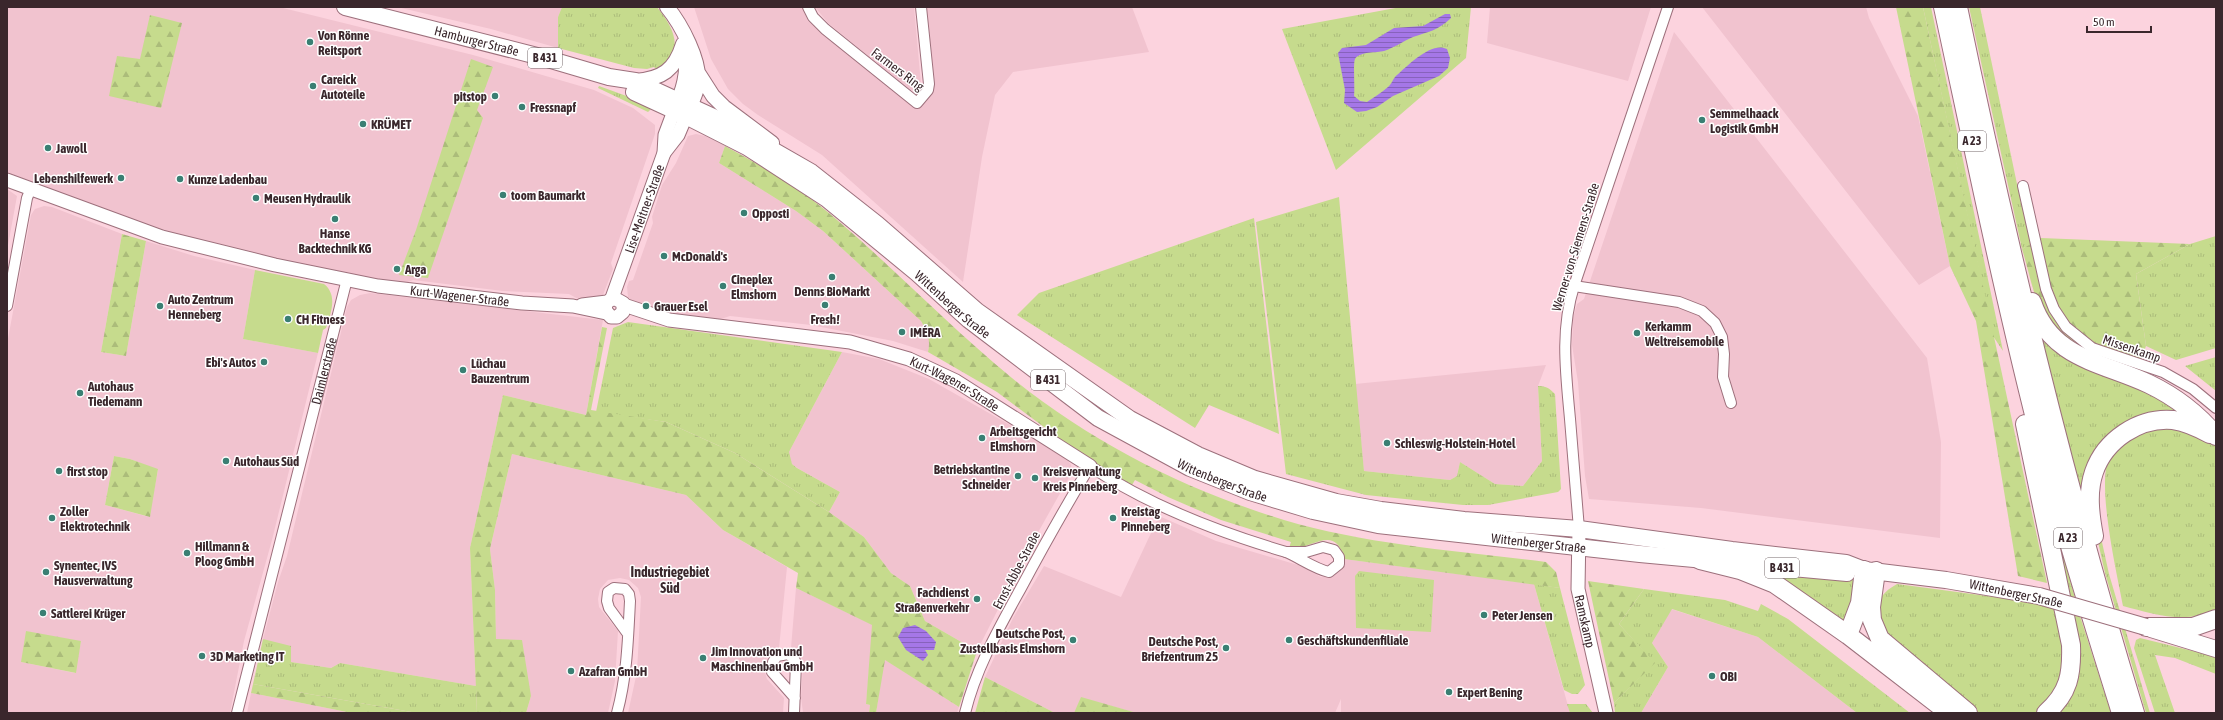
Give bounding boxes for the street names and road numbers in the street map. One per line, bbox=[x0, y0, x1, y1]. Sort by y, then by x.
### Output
street label: Hamburger Straße bbox=[433, 23, 521, 59]
street label: Farmers Ring bbox=[869, 45, 927, 94]
road number: B 431 bbox=[528, 48, 562, 68]
road number: A 23 bbox=[1958, 131, 1986, 151]
street label: Lise-Meitner-Straße bbox=[622, 162, 667, 255]
street label: Werner-von-Siemens-Straße bbox=[1549, 181, 1602, 313]
street label: Wittenberger Straße bbox=[911, 268, 993, 342]
street label: Kurt-Wagener-Straße bbox=[409, 283, 510, 309]
street label: Missenkamp bbox=[2101, 332, 2163, 365]
street label: Daimlerstraße bbox=[308, 336, 340, 406]
street label: Kurt-Wagener-Straße bbox=[907, 353, 1002, 414]
road number: B 431 bbox=[1031, 370, 1065, 390]
street label: Wittenberger Straße bbox=[1175, 456, 1269, 505]
road number: A 23 bbox=[2054, 528, 2082, 548]
street label: Ernst-Abbe-Straße bbox=[990, 529, 1043, 612]
street label: Wittenberger Straße bbox=[1490, 531, 1587, 556]
road number: B 431 bbox=[1765, 558, 1799, 578]
street label: Wittenberger Straße bbox=[1968, 576, 2064, 611]
street label: Ramskamp bbox=[1572, 593, 1598, 649]

